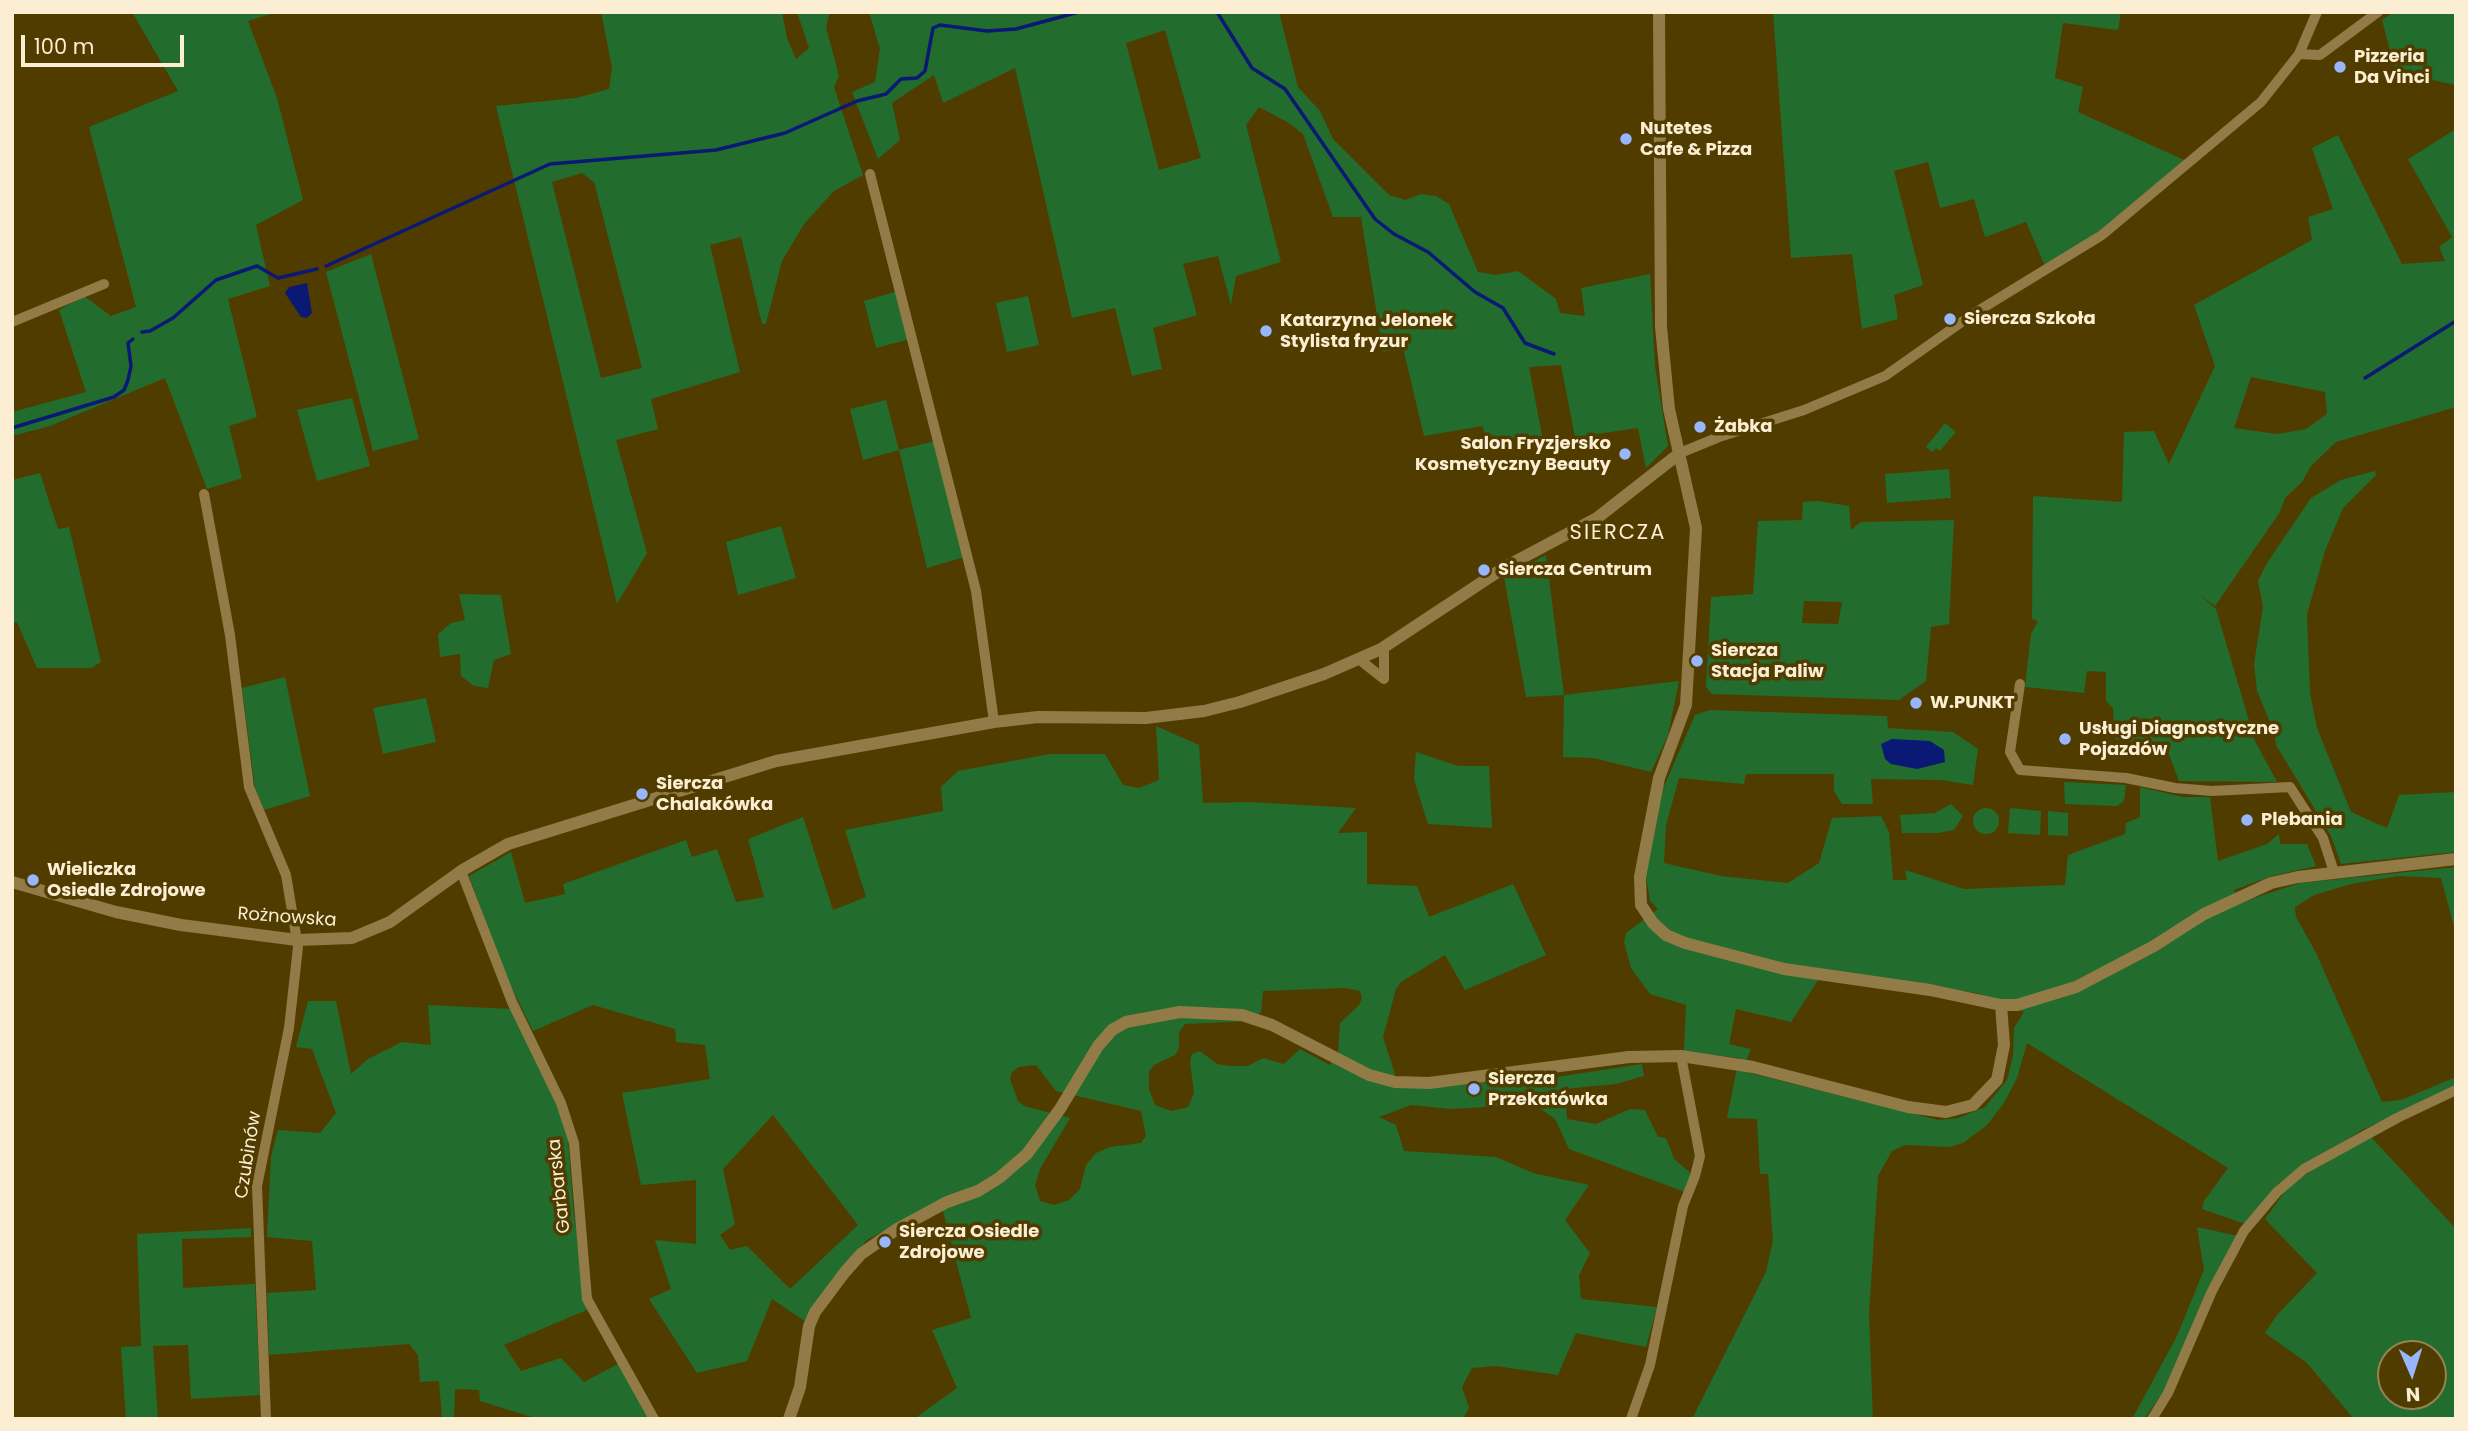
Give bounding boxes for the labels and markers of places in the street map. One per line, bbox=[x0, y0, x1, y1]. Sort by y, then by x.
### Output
place label: Pizzeria Da Vinci bbox=[2354, 46, 2430, 88]
marker: Pizzeria Da Vinci bbox=[2332, 59, 2348, 75]
place label: Nutetes Cafe & Pizza bbox=[1640, 118, 1752, 160]
marker: Nutetes Cafe & Pizza bbox=[1618, 131, 1634, 147]
place label: Siercza Szkoła bbox=[1964, 308, 2096, 330]
place label: Katarzyna Jelonek Stylista fryzur bbox=[1280, 310, 1453, 352]
marker: Siercza Szkoła bbox=[1942, 311, 1958, 327]
marker: Katarzyna Jelonek Stylista fryzur bbox=[1258, 323, 1274, 339]
place label: Żabka bbox=[1714, 416, 1773, 438]
marker: Żabka bbox=[1692, 419, 1708, 435]
place label: Salon Fryzjersko Kosmetyczny Beauty bbox=[1415, 433, 1611, 476]
marker: Salon Fryzjersko Kosmetyczny Beauty bbox=[1617, 446, 1633, 462]
place label: Siercza Centrum bbox=[1498, 559, 1652, 581]
marker: Siercza Centrum bbox=[1476, 562, 1492, 578]
place label: Siercza Stacja Paliw bbox=[1711, 640, 1823, 682]
marker: Siercza Stacja Paliw bbox=[1689, 653, 1705, 669]
place label: W.PUNKT bbox=[1930, 692, 2015, 714]
marker: W.PUNKT bbox=[1908, 695, 1924, 711]
place label: Usługi Diagnostyczne Pojazdów bbox=[2079, 718, 2279, 760]
marker: Usługi Diagnostyczne Pojazdów bbox=[2057, 731, 2073, 747]
place label: Siercza Chalakówka bbox=[656, 773, 773, 816]
marker: Siercza Chalakówka bbox=[634, 786, 650, 802]
place label: Plebania bbox=[2261, 809, 2343, 831]
marker: Plebania bbox=[2239, 812, 2255, 828]
place label: Wieliczka Osiedle Zdrojowe bbox=[47, 859, 206, 902]
marker: Wieliczka Osiedle Zdrojowe bbox=[25, 872, 41, 888]
place label: Siercza Przekatówka bbox=[1488, 1068, 1608, 1110]
marker: Siercza Przekatówka bbox=[1466, 1081, 1482, 1097]
place label: Siercza Osiedle Zdrojowe bbox=[899, 1221, 1039, 1264]
marker: Siercza Osiedle Zdrojowe bbox=[877, 1234, 893, 1250]

